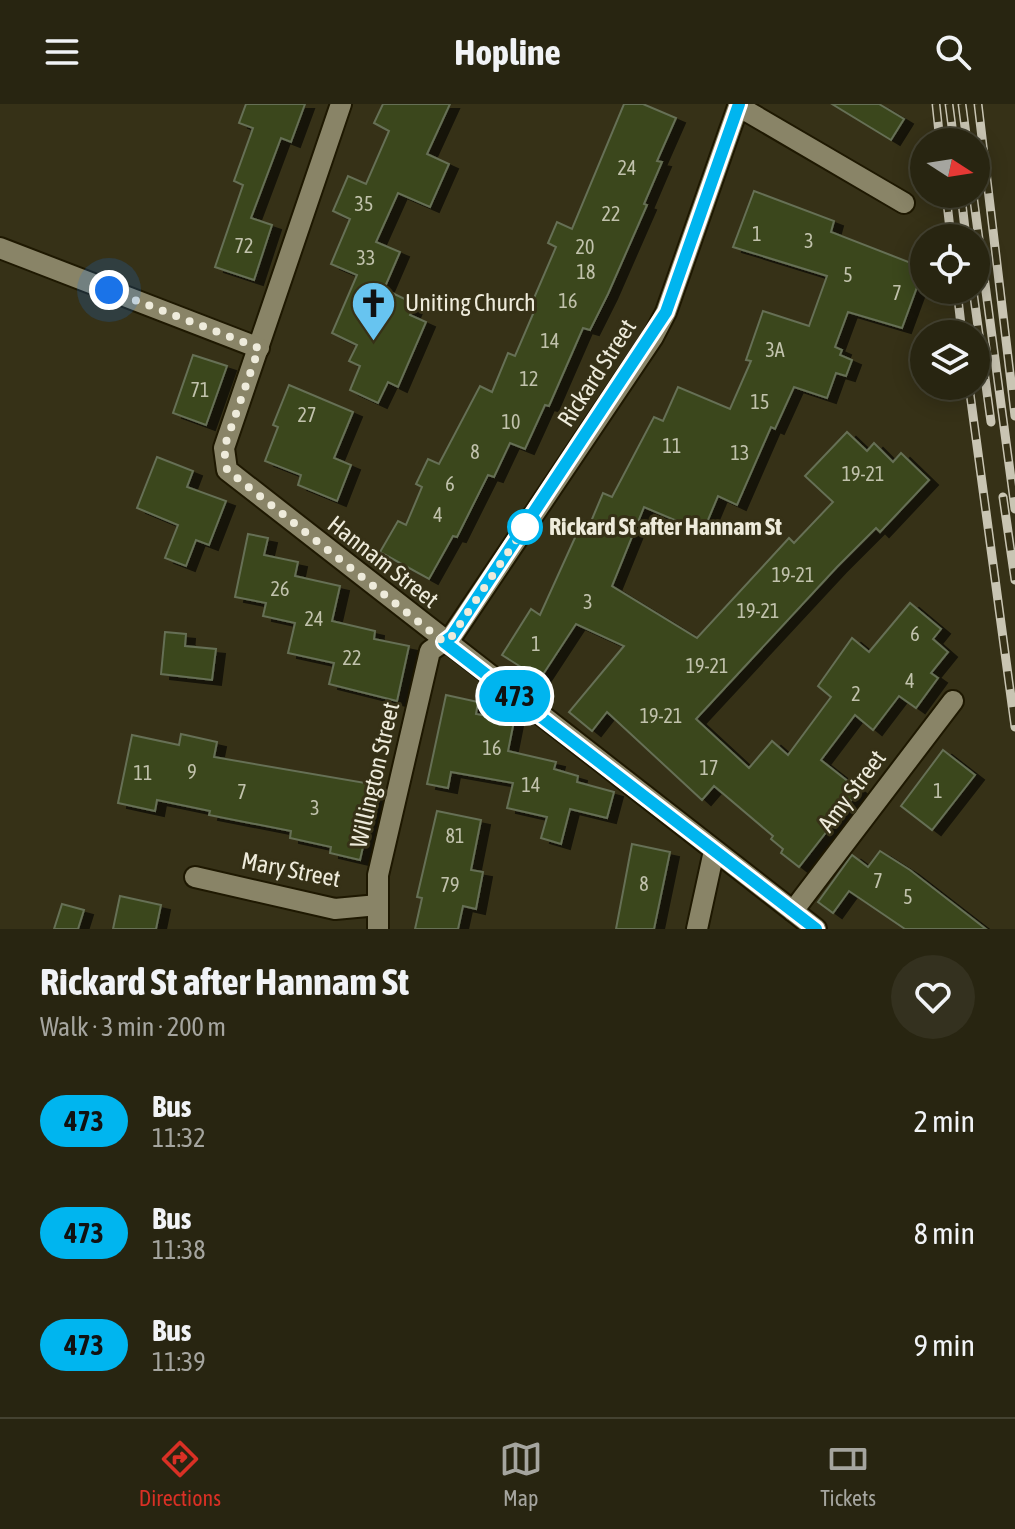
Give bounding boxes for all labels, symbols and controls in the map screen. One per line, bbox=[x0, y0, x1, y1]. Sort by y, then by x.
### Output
icon: menu bbox=[40, 30, 84, 74]
icon: search bbox=[931, 30, 975, 74]
text: Hopline bbox=[454, 31, 561, 73]
north arrow bbox=[910, 128, 990, 208]
map controls bbox=[910, 128, 990, 400]
house number: 24 bbox=[618, 156, 636, 179]
house number: 35 bbox=[355, 192, 373, 215]
house number: 22 bbox=[602, 202, 620, 225]
house number: 1 bbox=[752, 222, 762, 245]
button: locate bbox=[910, 224, 990, 304]
house number: 3 bbox=[804, 229, 814, 252]
house number: 72 bbox=[235, 234, 253, 257]
house number: 20 bbox=[576, 235, 594, 258]
house number: 33 bbox=[357, 246, 375, 269]
house number: 18 bbox=[577, 260, 595, 283]
house number: 5 bbox=[843, 263, 853, 286]
your location bbox=[89, 270, 129, 310]
church icon: Uniting Church bbox=[350, 279, 398, 342]
house number: 7 bbox=[892, 281, 902, 304]
place label: Uniting Church bbox=[405, 289, 536, 316]
house number: 16 bbox=[559, 289, 577, 312]
street label: Rickard Street bbox=[552, 314, 641, 431]
button: layers bbox=[910, 320, 990, 400]
house number: 14 bbox=[541, 329, 559, 352]
house number: 3A bbox=[765, 338, 785, 361]
house number: 12 bbox=[520, 367, 538, 390]
house number: 71 bbox=[191, 378, 209, 401]
house number: 15 bbox=[751, 390, 769, 413]
house number: 27 bbox=[298, 403, 316, 426]
house number: 10 bbox=[502, 410, 520, 433]
house number: 11 bbox=[663, 434, 681, 457]
house number: 8 bbox=[470, 440, 480, 463]
house number: 13 bbox=[731, 441, 749, 464]
house number: 19-21 bbox=[842, 462, 884, 485]
house number: 6 bbox=[445, 472, 455, 495]
house number: 4 bbox=[433, 503, 443, 526]
street label: Hannam Street bbox=[323, 510, 444, 613]
marker: Rickard St after Hannam St bbox=[508, 510, 542, 544]
place label: Rickard St after Hannam St bbox=[549, 513, 782, 540]
house number: 19-21 bbox=[772, 563, 814, 586]
house number: 26 bbox=[271, 577, 289, 600]
house number: 3 bbox=[583, 590, 593, 613]
house number: 19-21 bbox=[737, 599, 779, 622]
house number: 24 bbox=[305, 607, 323, 630]
house number: 6 bbox=[910, 622, 920, 645]
house number: 1 bbox=[531, 632, 541, 655]
house number: 22 bbox=[343, 646, 361, 669]
house number: 19-21 bbox=[686, 654, 728, 677]
house number: 4 bbox=[905, 669, 915, 692]
line badge: 473 bbox=[469, 670, 561, 722]
text: 473 bbox=[495, 680, 535, 712]
house number: 2 bbox=[851, 682, 861, 705]
street label: Willington Street bbox=[345, 699, 404, 850]
house number: 19-21 bbox=[640, 704, 682, 727]
house number: 16 bbox=[483, 736, 501, 759]
street label: Amy Street bbox=[812, 745, 891, 837]
house number: 17 bbox=[700, 756, 718, 779]
house number: 9 bbox=[187, 760, 197, 783]
house number: 11 bbox=[134, 761, 152, 784]
house number: 14 bbox=[522, 773, 540, 796]
house number: 1 bbox=[933, 779, 943, 802]
house number: 7 bbox=[237, 780, 247, 803]
house number: 3 bbox=[310, 796, 320, 819]
house number: 81 bbox=[446, 824, 464, 847]
street label: Mary Street bbox=[239, 847, 343, 892]
house number: 7 bbox=[873, 869, 883, 892]
house number: 8 bbox=[639, 872, 649, 895]
house number: 79 bbox=[441, 873, 459, 896]
house number: 5 bbox=[903, 885, 913, 908]
button: heart bbox=[891, 955, 975, 1039]
text: Rickard St after Hannam St bbox=[40, 960, 409, 1003]
text: Walk · 3 min · 200 m bbox=[40, 1012, 226, 1042]
text: Bus bbox=[152, 1089, 191, 1123]
text: 2 min bbox=[914, 1104, 975, 1138]
text: 473 bbox=[64, 1105, 104, 1137]
text: 11:32 bbox=[152, 1123, 206, 1153]
text: Bus bbox=[152, 1201, 191, 1235]
text: 8 min bbox=[914, 1216, 975, 1250]
text: 473 bbox=[64, 1217, 104, 1249]
text: 11:38 bbox=[152, 1235, 206, 1265]
text: Bus bbox=[152, 1313, 191, 1347]
text: 9 min bbox=[914, 1328, 975, 1362]
text: 473 bbox=[64, 1329, 104, 1361]
text: 11:39 bbox=[152, 1347, 206, 1377]
tab: Directions bbox=[139, 1437, 221, 1511]
tab: Map bbox=[499, 1437, 543, 1511]
tab: Tickets bbox=[820, 1437, 876, 1511]

